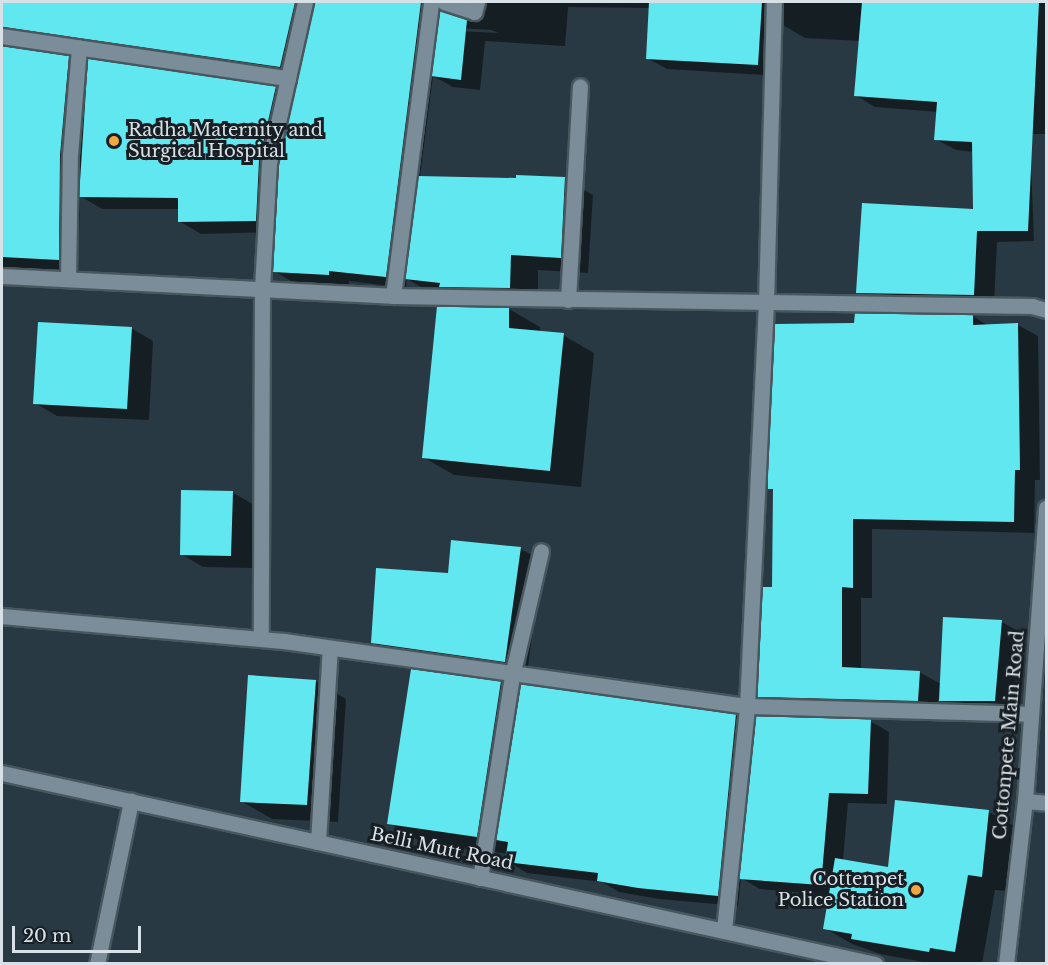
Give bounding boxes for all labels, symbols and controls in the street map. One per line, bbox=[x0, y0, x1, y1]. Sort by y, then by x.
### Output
place label: Radha Maternity and Surgical Hospital bbox=[128, 120, 324, 162]
marker: Radha Maternity and Surgical Hospital bbox=[105, 132, 123, 150]
street label: Cottonpete Main Road bbox=[989, 629, 1029, 841]
street label: Belli Mutt Road bbox=[369, 823, 515, 875]
place label: Cottenpet Police Station bbox=[778, 869, 904, 912]
marker: Cottenpet Police Station bbox=[909, 883, 923, 897]
scale bar bbox=[15, 914, 144, 952]
text: 20 m bbox=[23, 925, 71, 947]

